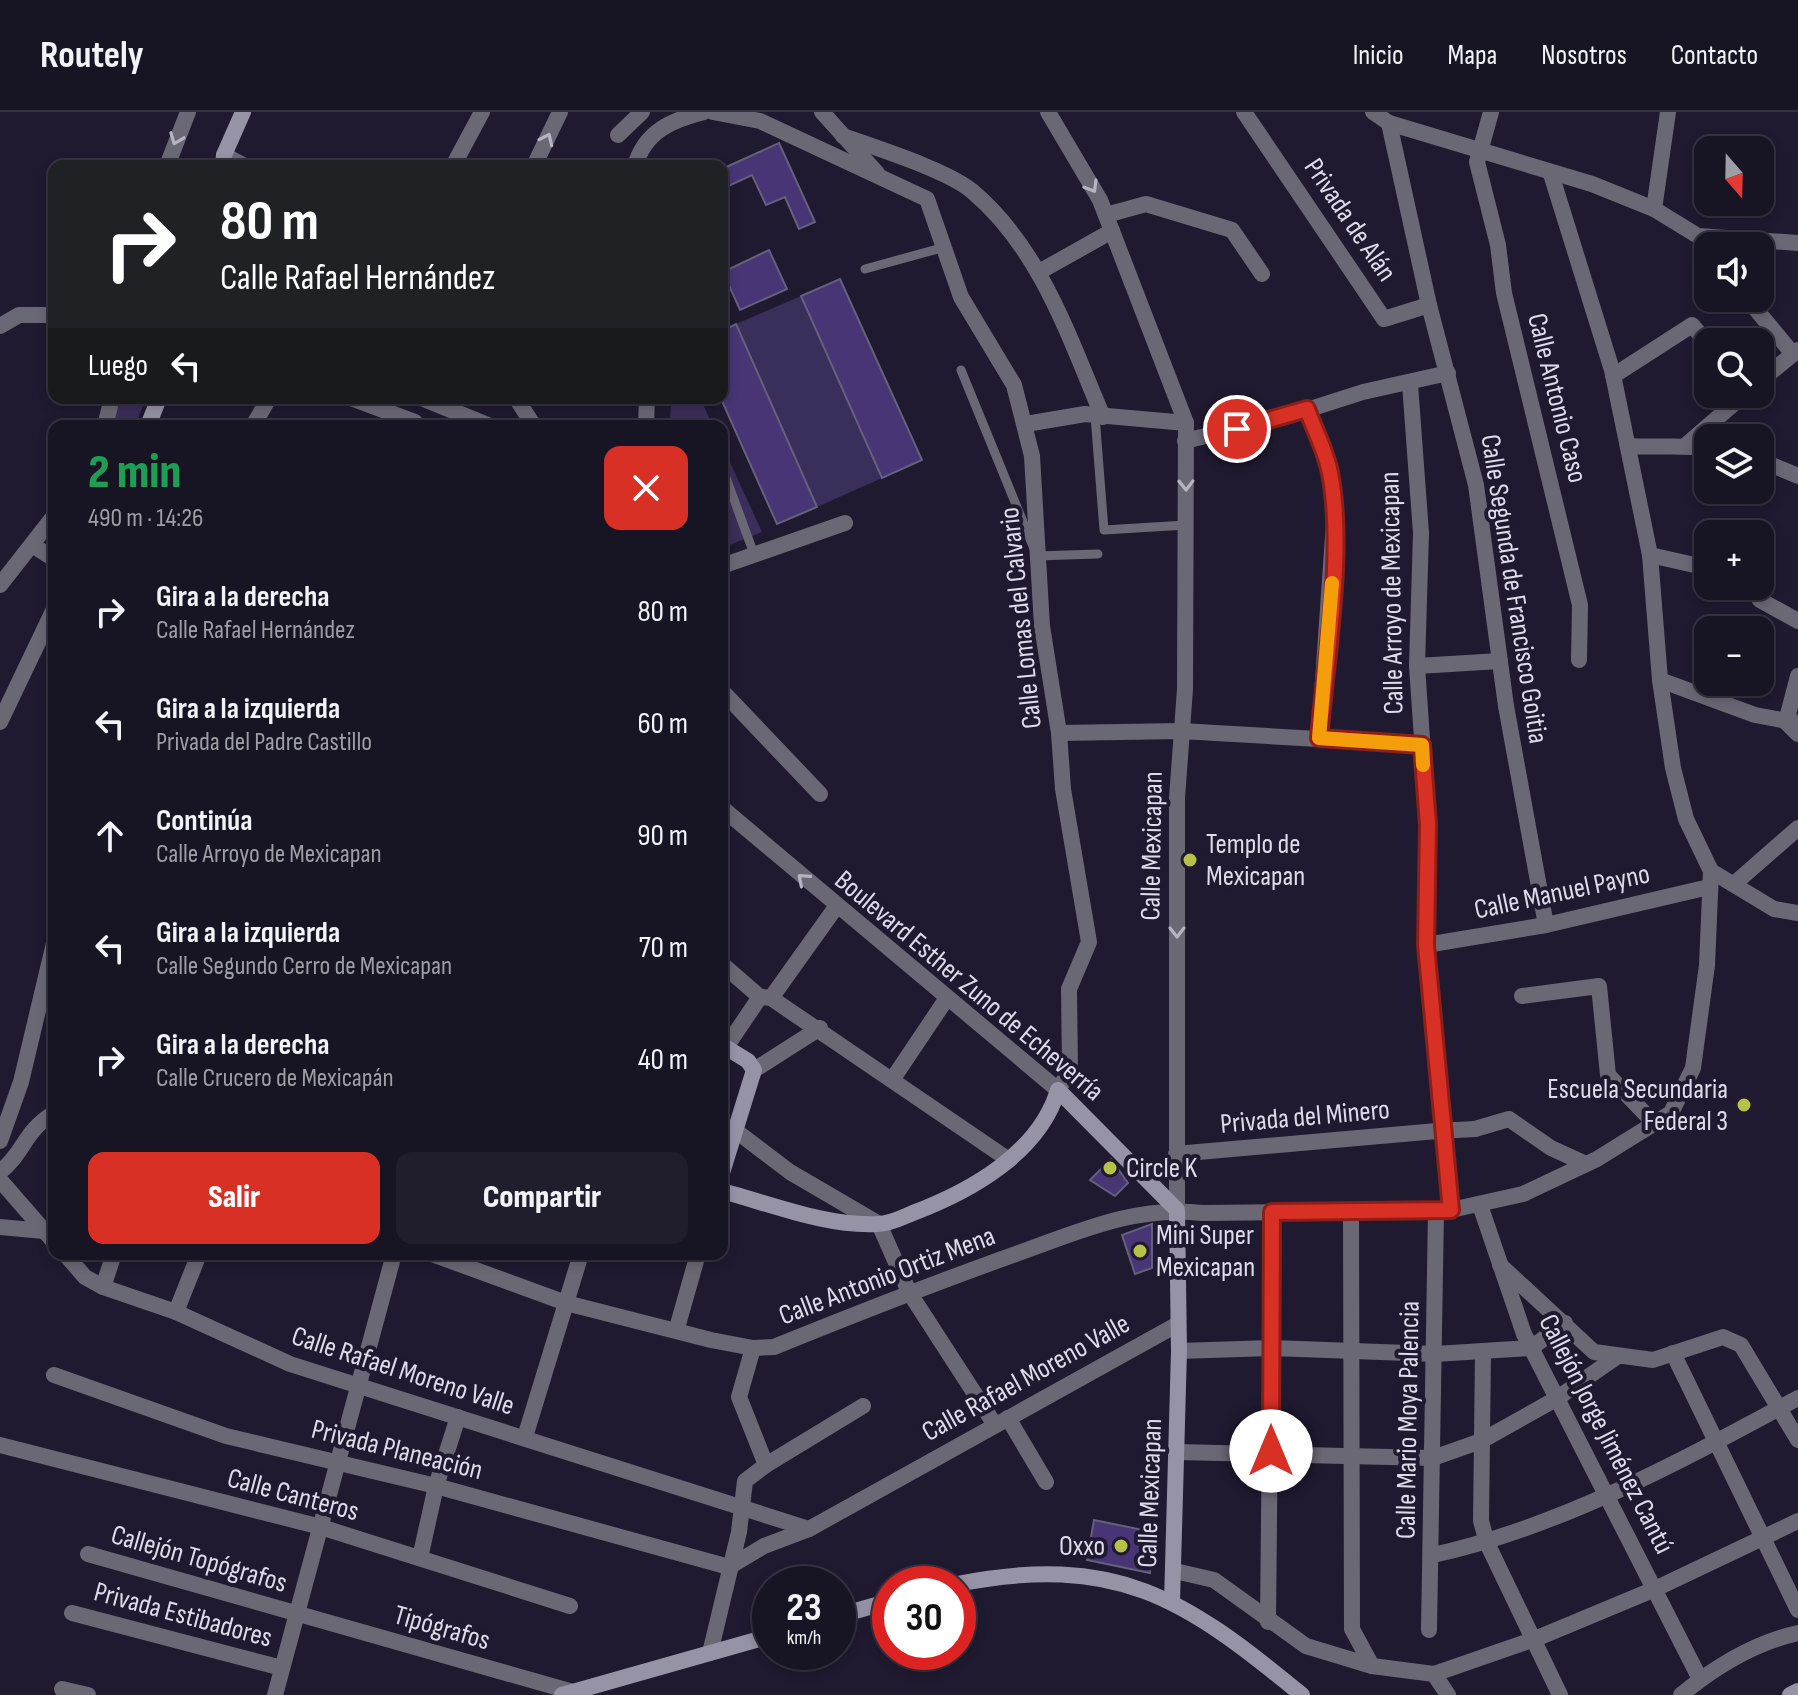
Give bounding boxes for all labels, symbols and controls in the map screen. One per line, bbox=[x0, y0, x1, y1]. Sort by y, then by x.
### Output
text: Routely bbox=[40, 33, 144, 78]
text: Inicio bbox=[1353, 39, 1404, 72]
text: Mapa bbox=[1448, 39, 1497, 72]
text: Nosotros bbox=[1541, 39, 1627, 72]
text: Contacto bbox=[1671, 39, 1758, 72]
one-way arrow bbox=[170, 131, 186, 145]
one-way arrow bbox=[537, 133, 553, 147]
north arrow bbox=[1694, 136, 1774, 216]
map controls bbox=[1694, 136, 1774, 696]
street label: Privada de Alán bbox=[1297, 152, 1403, 288]
one-way arrow bbox=[1082, 178, 1098, 193]
text: 80 m bbox=[220, 189, 319, 256]
icon: right bbox=[88, 192, 192, 296]
button: sound bbox=[1694, 232, 1774, 312]
text: Calle Rafael Hernández bbox=[220, 257, 495, 300]
street label: Calle Antonio Caso bbox=[1520, 310, 1594, 486]
button: search bbox=[1694, 328, 1774, 408]
icon: left bbox=[164, 344, 208, 388]
text: Luego bbox=[88, 348, 148, 384]
pin bbox=[1203, 395, 1271, 463]
icon: arrive bbox=[1215, 407, 1259, 451]
button: layers bbox=[1694, 424, 1774, 504]
street label: Calle Segunda de Francisco Goitia bbox=[1473, 432, 1555, 746]
text: 2 min bbox=[88, 444, 181, 501]
button: close bbox=[604, 446, 688, 530]
street label: Calle Arroyo de Mexicapan bbox=[1373, 471, 1411, 715]
one-way arrow bbox=[1177, 479, 1195, 492]
text: 490 m · 14:26 bbox=[88, 503, 203, 534]
street label: Calle Lomas del Calvario bbox=[993, 506, 1049, 730]
button: + bbox=[1694, 520, 1774, 600]
text: Gira a la derecha bbox=[156, 579, 330, 615]
icon: right bbox=[88, 590, 132, 634]
text: 80 m bbox=[637, 594, 688, 630]
text: Calle Rafael Hernández bbox=[156, 615, 355, 646]
button: − bbox=[1694, 616, 1774, 696]
text: Gira a la izquierda bbox=[156, 691, 340, 727]
icon: left bbox=[88, 702, 132, 746]
text: 60 m bbox=[637, 706, 688, 742]
text: Privada del Padre Castillo bbox=[156, 727, 372, 758]
street label: Calle Mexicapan bbox=[1134, 771, 1170, 921]
text: Continúa bbox=[156, 803, 252, 839]
icon: ahead bbox=[88, 814, 132, 858]
text: 90 m bbox=[637, 818, 688, 854]
place label: Templo de Mexicapan bbox=[1206, 828, 1305, 893]
text: Calle Arroyo de Mexicapan bbox=[156, 839, 382, 870]
marker: Templo de Mexicapan bbox=[1181, 851, 1199, 869]
street label: Calle Manuel Payno bbox=[1471, 857, 1653, 927]
street label: Boulevard Esther Zuno de Echeverría bbox=[828, 864, 1110, 1108]
one-way arrow bbox=[798, 874, 813, 889]
text: Gira a la izquierda bbox=[156, 915, 340, 951]
icon: left bbox=[88, 926, 132, 970]
one-way arrow bbox=[1168, 926, 1186, 939]
text: 70 m bbox=[639, 930, 688, 966]
text: Calle Segundo Cerro de Mexicapan bbox=[156, 951, 452, 982]
text: Gira a la derecha bbox=[156, 1027, 330, 1063]
icon: right bbox=[88, 1038, 132, 1082]
text: 40 m bbox=[638, 1042, 688, 1078]
text: Calle Crucero de Mexicapán bbox=[156, 1063, 394, 1094]
place label: Escuela Secundaria Federal 3 bbox=[1547, 1073, 1728, 1138]
street label: Privada del Minero bbox=[1219, 1093, 1391, 1141]
marker: Escuela Secundaria Federal 3 bbox=[1735, 1096, 1753, 1114]
button: Salir bbox=[88, 1152, 380, 1244]
button: Compartir bbox=[396, 1152, 688, 1244]
place label: Circle K bbox=[1126, 1152, 1197, 1185]
marker: Circle K bbox=[1101, 1159, 1119, 1177]
place label: Mini Super Mexicapan bbox=[1156, 1219, 1255, 1284]
street label: Calle Antonio Ortiz Mena bbox=[774, 1220, 1000, 1332]
marker: Mini Super Mexicapan bbox=[1131, 1242, 1149, 1260]
street label: Calle Mario Moya Palencia bbox=[1389, 1301, 1427, 1539]
street label: Calle Rafael Moreno Valle bbox=[916, 1307, 1136, 1449]
street label: Callejón Jorge Jiménez Cantú bbox=[1531, 1309, 1681, 1559]
street label: Calle Rafael Moreno Valle bbox=[287, 1319, 519, 1423]
position arrow bbox=[1229, 1409, 1313, 1493]
street label: Privada Planeación bbox=[308, 1413, 486, 1487]
street label: Calle Mexicapan bbox=[1131, 1418, 1169, 1568]
street label: Calle Canteros bbox=[224, 1462, 362, 1528]
street label: Callejón Topógrafos bbox=[107, 1518, 291, 1600]
place label: Oxxo bbox=[1059, 1530, 1105, 1563]
marker: Oxxo bbox=[1112, 1537, 1130, 1555]
speed limit sign: 30 bbox=[872, 1566, 976, 1670]
street label: Privada Estibadores bbox=[90, 1575, 276, 1655]
text: 23 bbox=[786, 1584, 822, 1632]
street label: Tipógrafos bbox=[390, 1599, 494, 1657]
text: km/h bbox=[787, 1626, 821, 1650]

